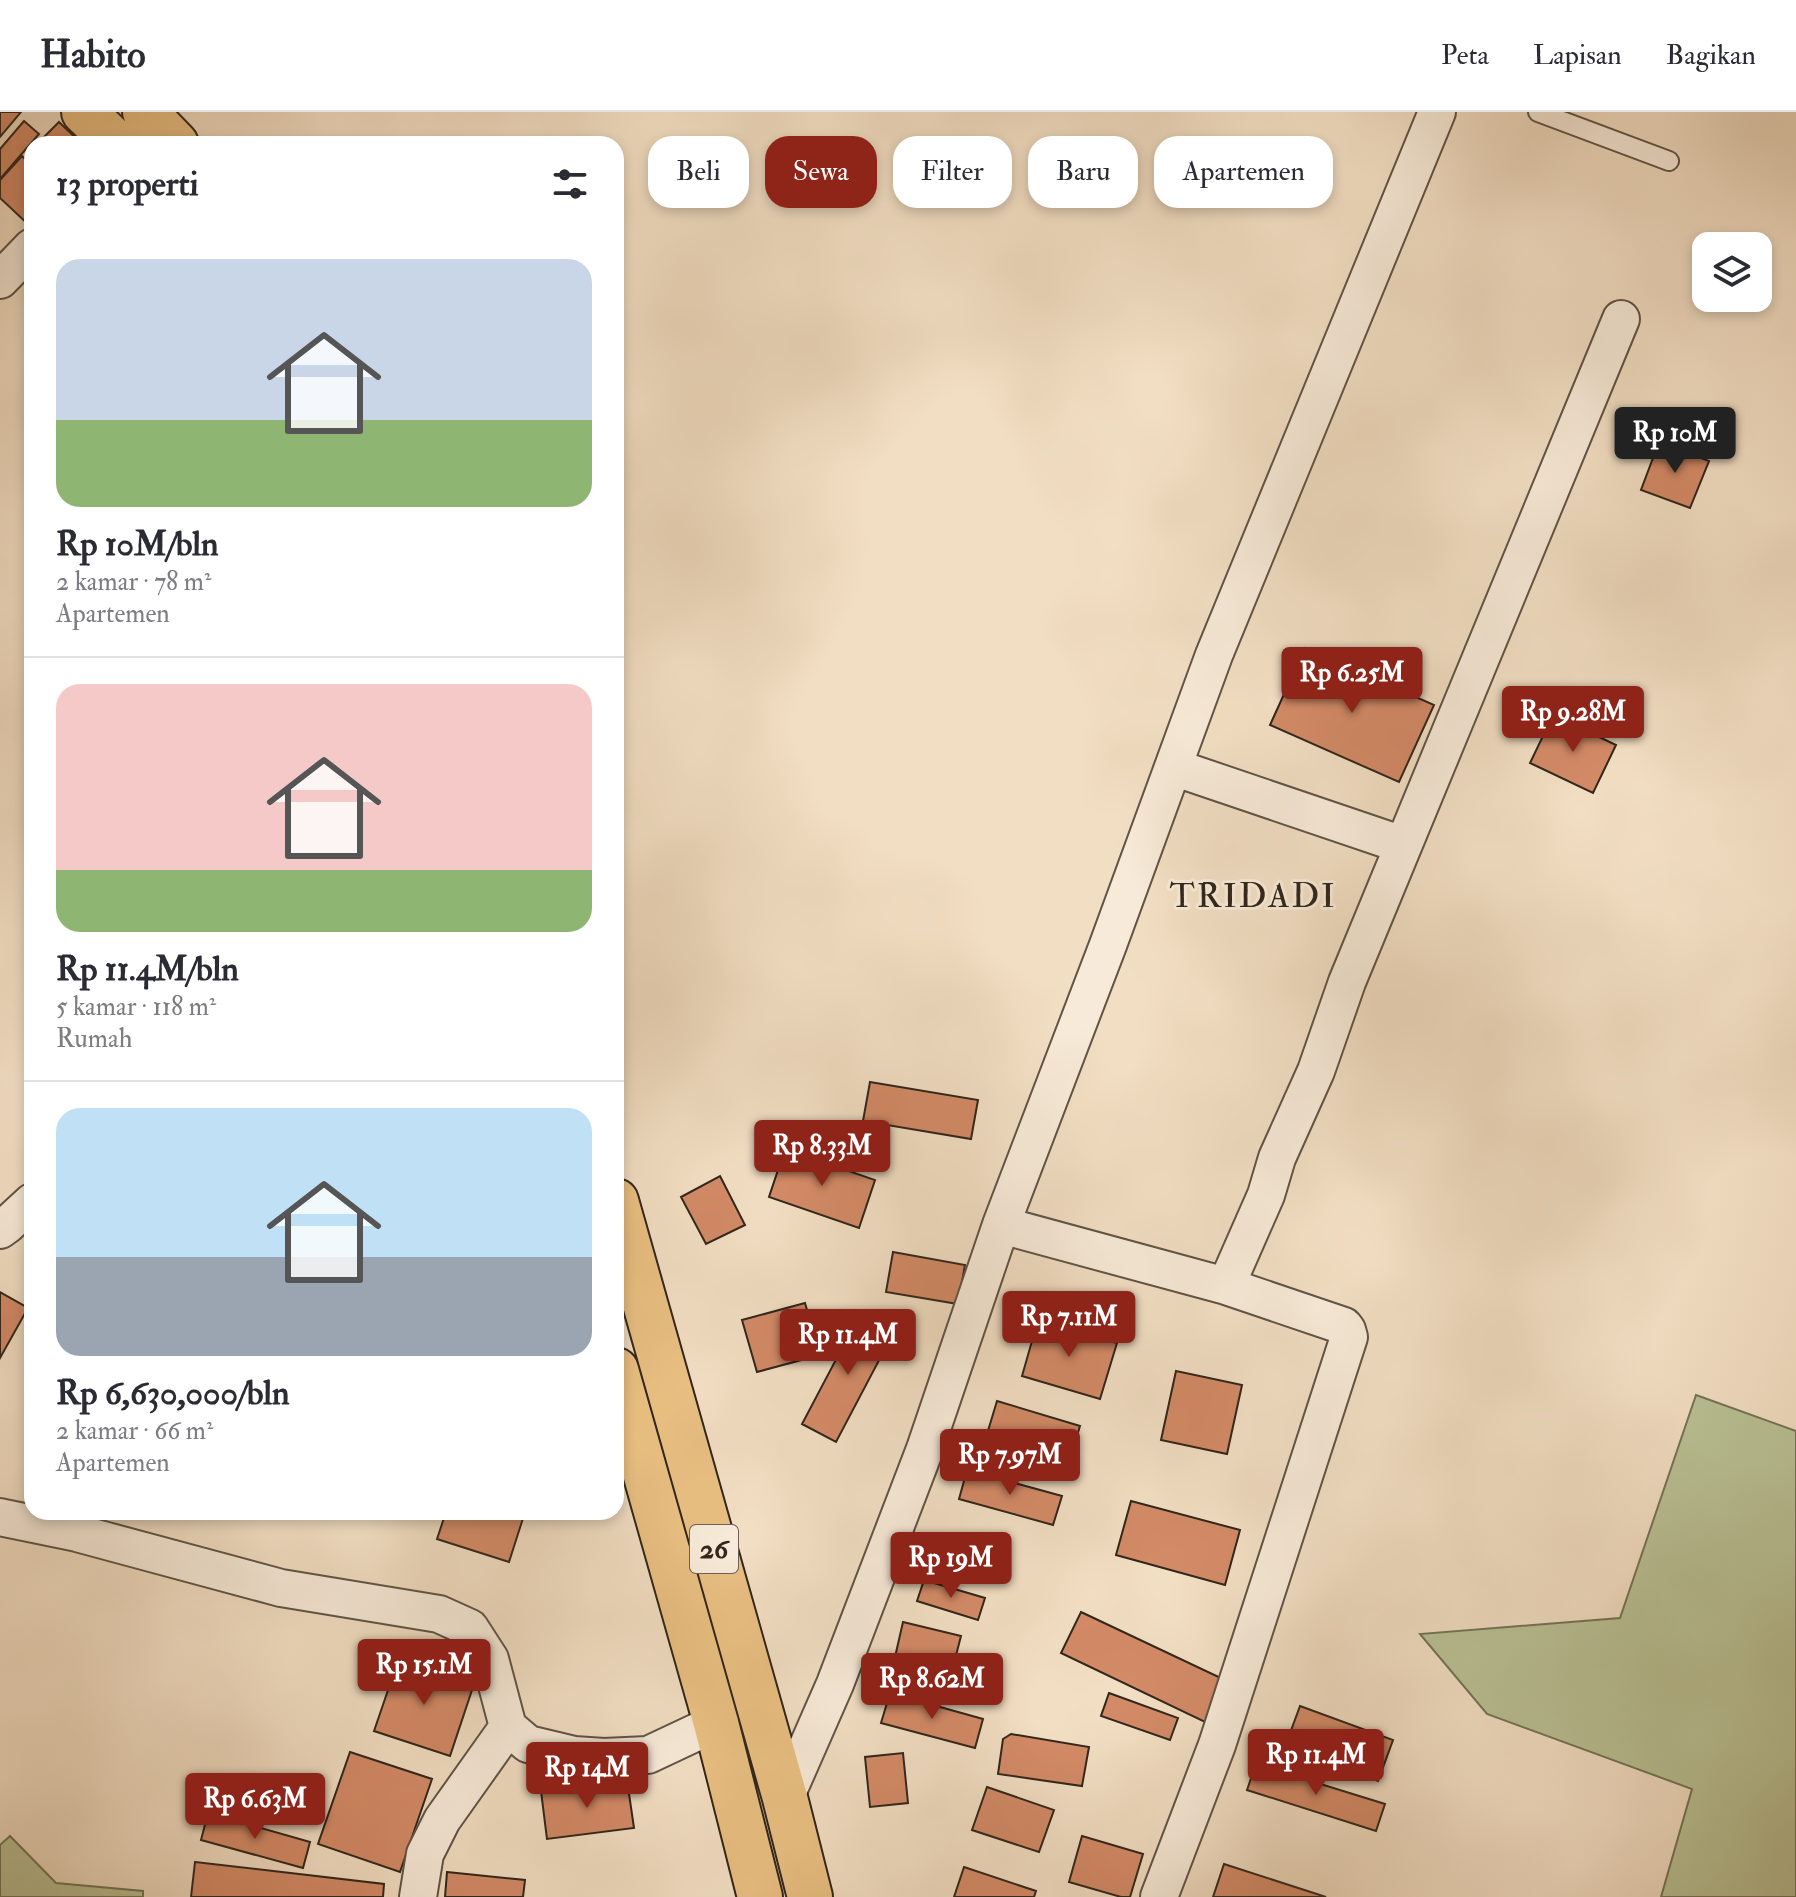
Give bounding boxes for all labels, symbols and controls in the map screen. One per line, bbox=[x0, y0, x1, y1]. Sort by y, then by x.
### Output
text: Habito bbox=[40, 31, 146, 79]
text: Peta bbox=[1441, 38, 1489, 73]
text: Lapisan bbox=[1533, 38, 1622, 73]
text: Bagikan bbox=[1666, 38, 1756, 73]
chip: Beli bbox=[648, 136, 749, 208]
chip: Sewa bbox=[765, 136, 877, 208]
chip: Filter bbox=[893, 136, 1012, 208]
chip: Baru bbox=[1028, 136, 1138, 208]
chip: Apartemen bbox=[1154, 136, 1333, 208]
icon: filters bbox=[548, 162, 592, 206]
text: 13 properti bbox=[56, 163, 198, 206]
map controls bbox=[1692, 232, 1772, 312]
button: layers bbox=[1692, 232, 1772, 312]
icon: home bbox=[252, 311, 396, 455]
pin: Rp 10M bbox=[1610, 407, 1740, 475]
text: Rp 10M bbox=[1633, 417, 1717, 449]
text: Rp 10M/bln bbox=[56, 523, 219, 566]
text: 2 kamar · 78 m² bbox=[56, 566, 211, 598]
text: Apartemen bbox=[56, 598, 170, 630]
pin: Rp 6.25M bbox=[1269, 647, 1435, 715]
text: Rp 6.25M bbox=[1299, 657, 1405, 689]
pin: Rp 9.28M bbox=[1490, 686, 1656, 754]
text: Rp 9.28M bbox=[1520, 696, 1626, 728]
icon: home bbox=[252, 736, 396, 880]
district label: TRIDADI bbox=[1169, 875, 1337, 918]
text: Rp 11.4M/bln bbox=[56, 948, 239, 991]
text: 5 kamar · 118 m² bbox=[56, 991, 216, 1023]
text: Rumah bbox=[56, 1023, 132, 1055]
pin: Rp 8.33M bbox=[739, 1120, 905, 1188]
text: Rp 8.33M bbox=[772, 1130, 872, 1162]
icon: home bbox=[252, 1160, 396, 1304]
pin: Rp 7.11M bbox=[986, 1291, 1152, 1359]
text: Rp 7.11M bbox=[1020, 1301, 1118, 1333]
pin: Rp 11.4M bbox=[765, 1309, 931, 1377]
text: Rp 11.4M bbox=[798, 1319, 898, 1351]
text: Rp 6,630,000/bln bbox=[56, 1372, 289, 1415]
text: 2 kamar · 66 m² bbox=[56, 1415, 213, 1447]
pin: Rp 7.97M bbox=[927, 1429, 1093, 1497]
text: Rp 7.97M bbox=[958, 1439, 1062, 1471]
text: Apartemen bbox=[56, 1447, 170, 1479]
road number: 26 bbox=[690, 1525, 738, 1573]
pin: Rp 19M bbox=[886, 1532, 1016, 1600]
text: Rp 19M bbox=[909, 1542, 993, 1574]
pin: Rp 15.1M bbox=[341, 1639, 507, 1707]
text: Rp 15.1M bbox=[376, 1649, 472, 1681]
pin: Rp 8.62M bbox=[849, 1653, 1015, 1721]
text: Rp 8.62M bbox=[879, 1663, 985, 1695]
pin: Rp 11.4M bbox=[1233, 1729, 1399, 1797]
text: Rp 11.4M bbox=[1266, 1739, 1366, 1771]
pin: Rp 14M bbox=[522, 1742, 652, 1810]
text: Rp 14M bbox=[544, 1752, 630, 1784]
pin: Rp 6.63M bbox=[172, 1773, 338, 1841]
text: Rp 6.63M bbox=[203, 1783, 307, 1815]

